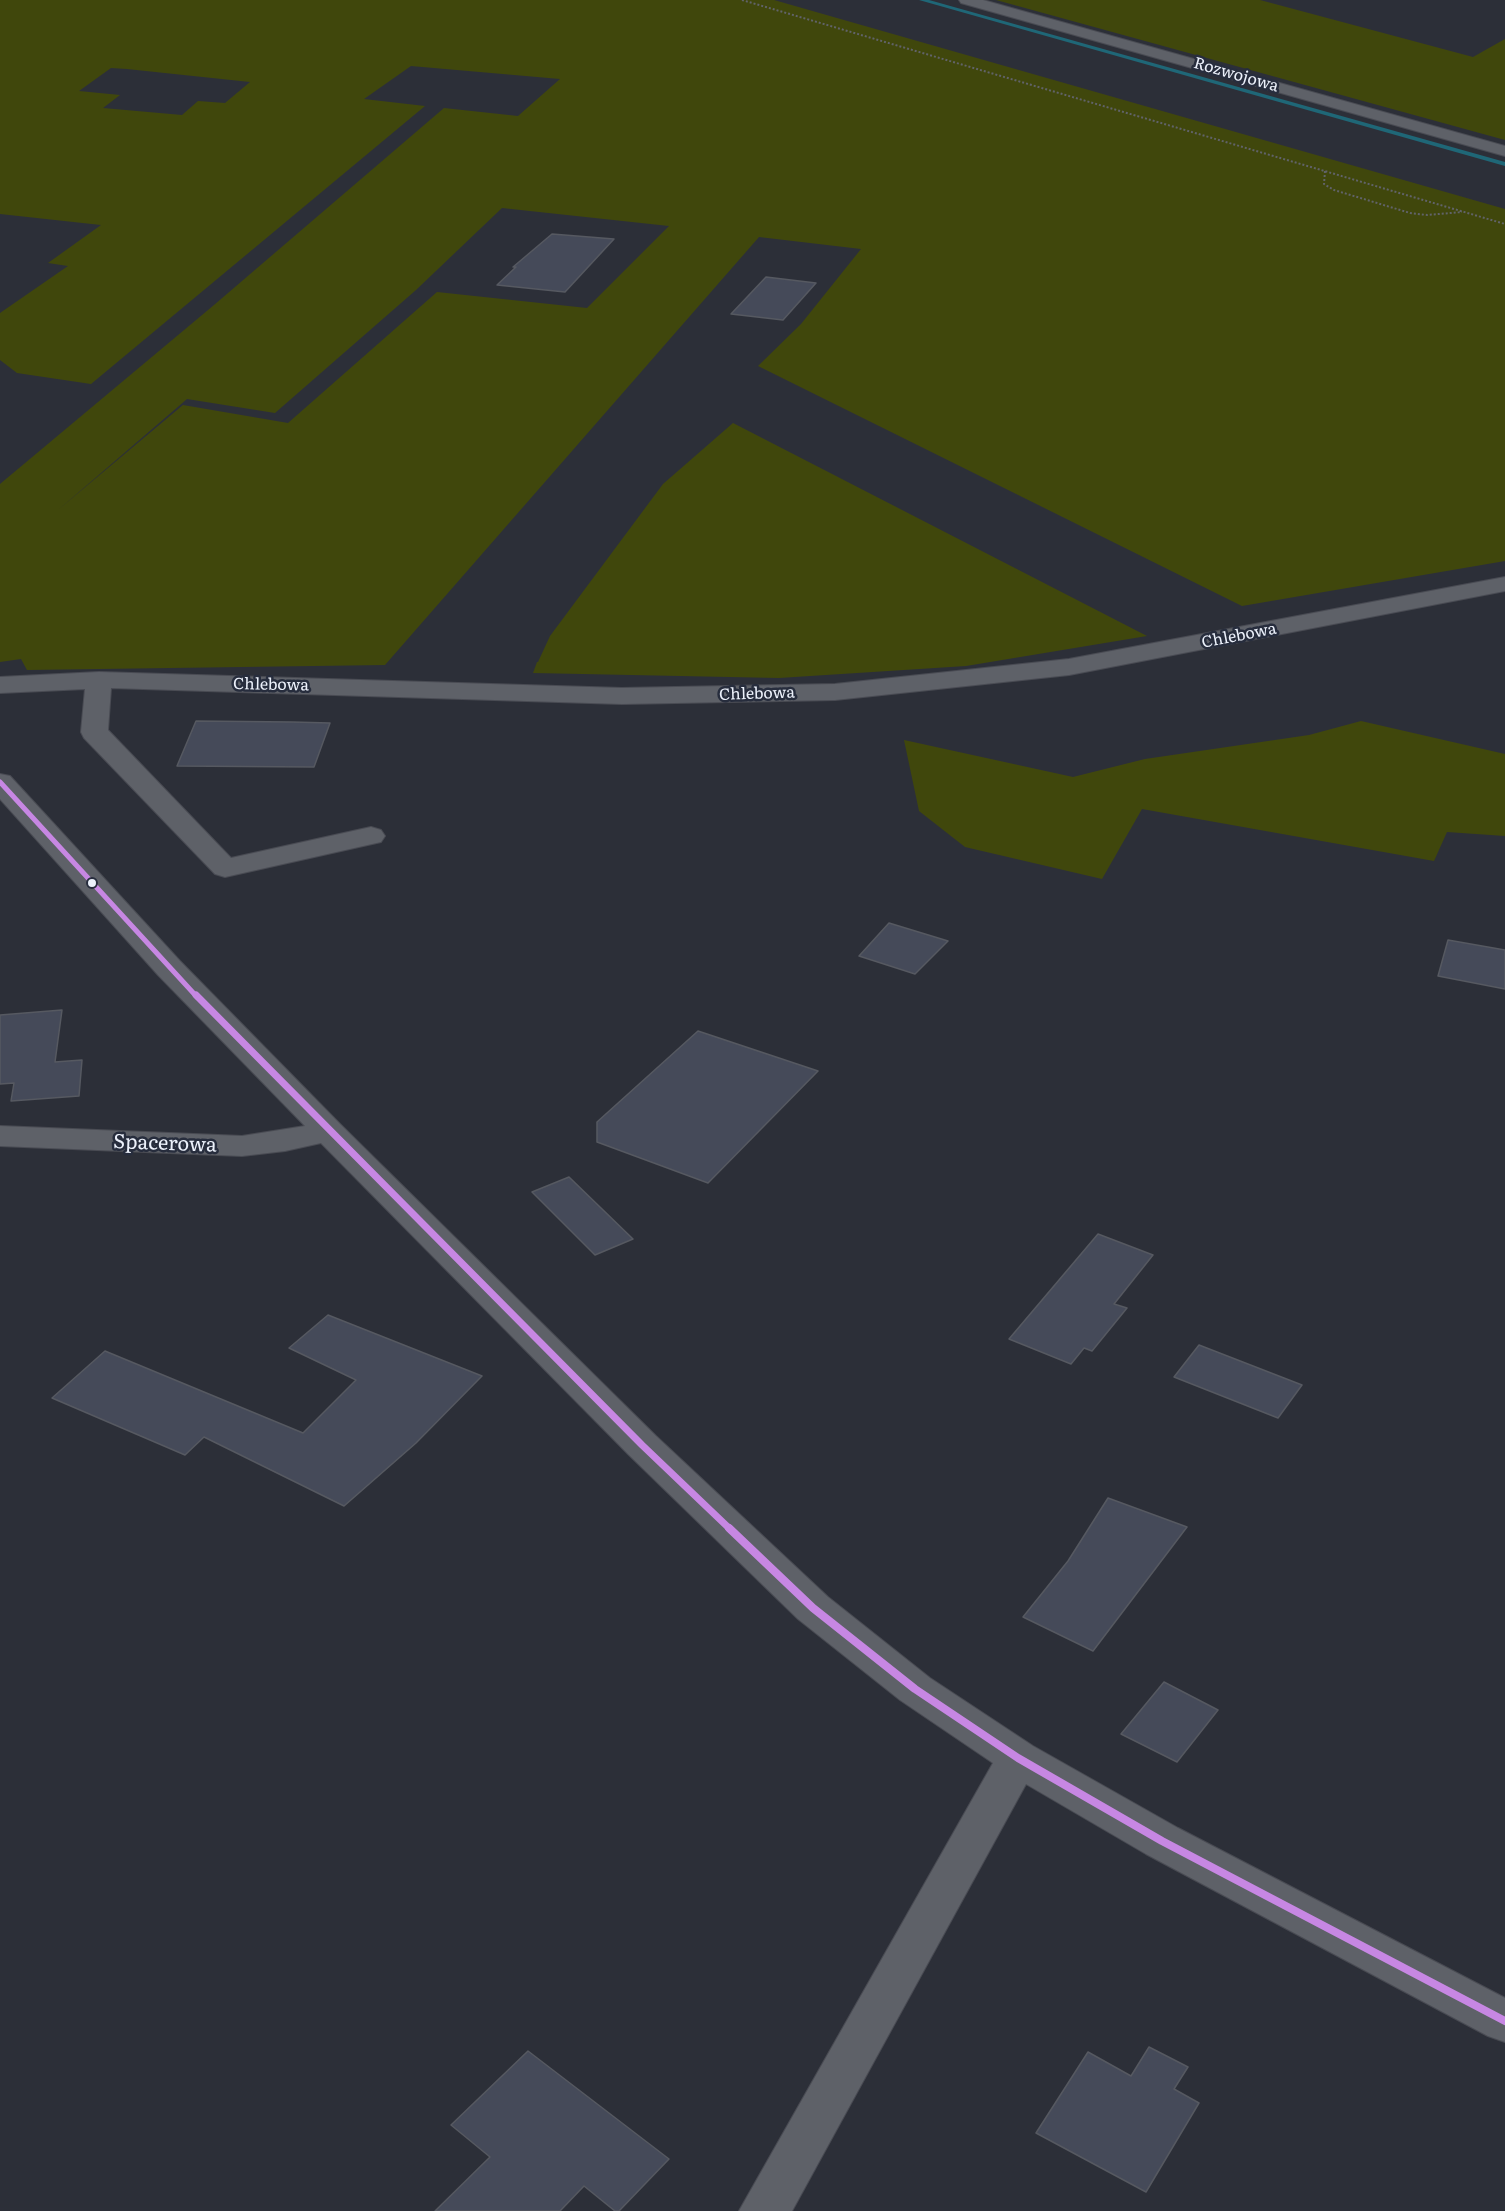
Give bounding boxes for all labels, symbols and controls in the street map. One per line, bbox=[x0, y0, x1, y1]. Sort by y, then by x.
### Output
street label: Rozwojowa bbox=[1191, 54, 1281, 96]
street label: Chlebowa bbox=[1200, 619, 1278, 653]
street label: Chlebowa bbox=[233, 675, 309, 695]
street label: Chlebowa bbox=[719, 683, 795, 705]
unlabelled marker bbox=[86, 877, 98, 889]
street label: Spacerowa bbox=[113, 1130, 217, 1158]

